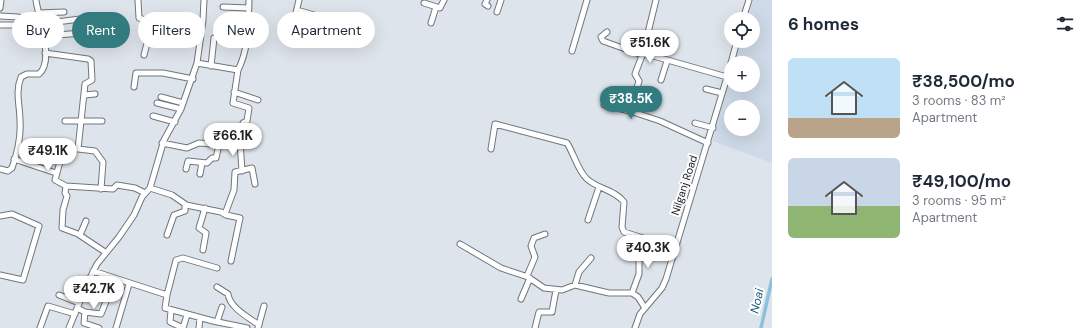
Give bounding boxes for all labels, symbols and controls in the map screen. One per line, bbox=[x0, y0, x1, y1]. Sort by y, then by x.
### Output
chip: Buy bbox=[12, 12, 64, 48]
chip: Rent bbox=[72, 12, 130, 48]
chip: Filters bbox=[138, 12, 205, 48]
chip: New bbox=[213, 12, 269, 48]
chip: Apartment bbox=[277, 12, 375, 48]
map controls bbox=[724, 12, 760, 136]
button: locate bbox=[724, 12, 760, 48]
text: 6 homes bbox=[788, 13, 859, 35]
icon: filters bbox=[1054, 13, 1076, 35]
pin: ₹51.6K bbox=[617, 30, 683, 64]
text: ₹51.6K bbox=[630, 34, 670, 51]
button: + bbox=[724, 56, 760, 92]
text: ₹38,500/mo bbox=[912, 70, 1015, 92]
icon: home bbox=[820, 74, 868, 122]
pin: ₹38.5K bbox=[598, 86, 664, 120]
text: ₹38.5K bbox=[609, 90, 653, 107]
text: 3 rooms · 83 m² bbox=[912, 92, 1006, 109]
button: − bbox=[724, 100, 760, 136]
text: Apartment bbox=[912, 109, 977, 126]
pin: ₹66.1K bbox=[200, 123, 266, 157]
text: ₹66.1K bbox=[213, 127, 253, 144]
pin: ₹49.1K bbox=[15, 138, 81, 172]
text: ₹49.1K bbox=[28, 142, 68, 159]
street label: Nilganj Road bbox=[668, 153, 700, 217]
text: ₹49,100/mo bbox=[912, 170, 1011, 192]
icon: home bbox=[820, 174, 868, 222]
text: 3 rooms · 95 m² bbox=[912, 192, 1006, 209]
text: Apartment bbox=[912, 209, 977, 226]
pin: ₹40.3K bbox=[615, 235, 681, 269]
text: ₹40.3K bbox=[626, 239, 670, 256]
pin: ₹42.7K bbox=[61, 276, 127, 310]
text: ₹42.7K bbox=[73, 280, 115, 297]
water label: Noai bbox=[746, 286, 768, 315]

